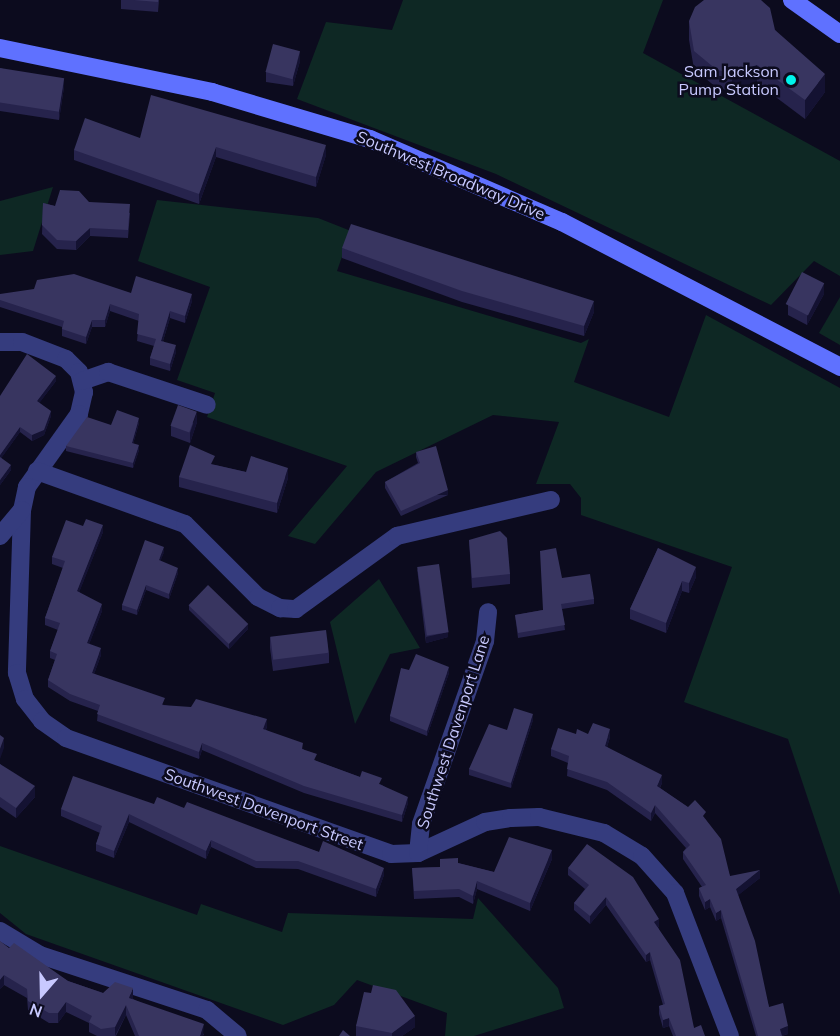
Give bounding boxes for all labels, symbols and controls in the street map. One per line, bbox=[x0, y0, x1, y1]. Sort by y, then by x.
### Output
place label: Sam Jackson Pump Station bbox=[679, 61, 779, 99]
marker: Sam Jackson Pump Station bbox=[784, 73, 798, 87]
street label: Southwest Broadway Drive bbox=[354, 127, 548, 223]
street label: Southwest Davenport Lane bbox=[413, 633, 493, 831]
street label: Southwest Davenport Street bbox=[162, 764, 366, 854]
north arrow bbox=[12, 964, 72, 1024]
text: N bbox=[27, 999, 45, 1022]

